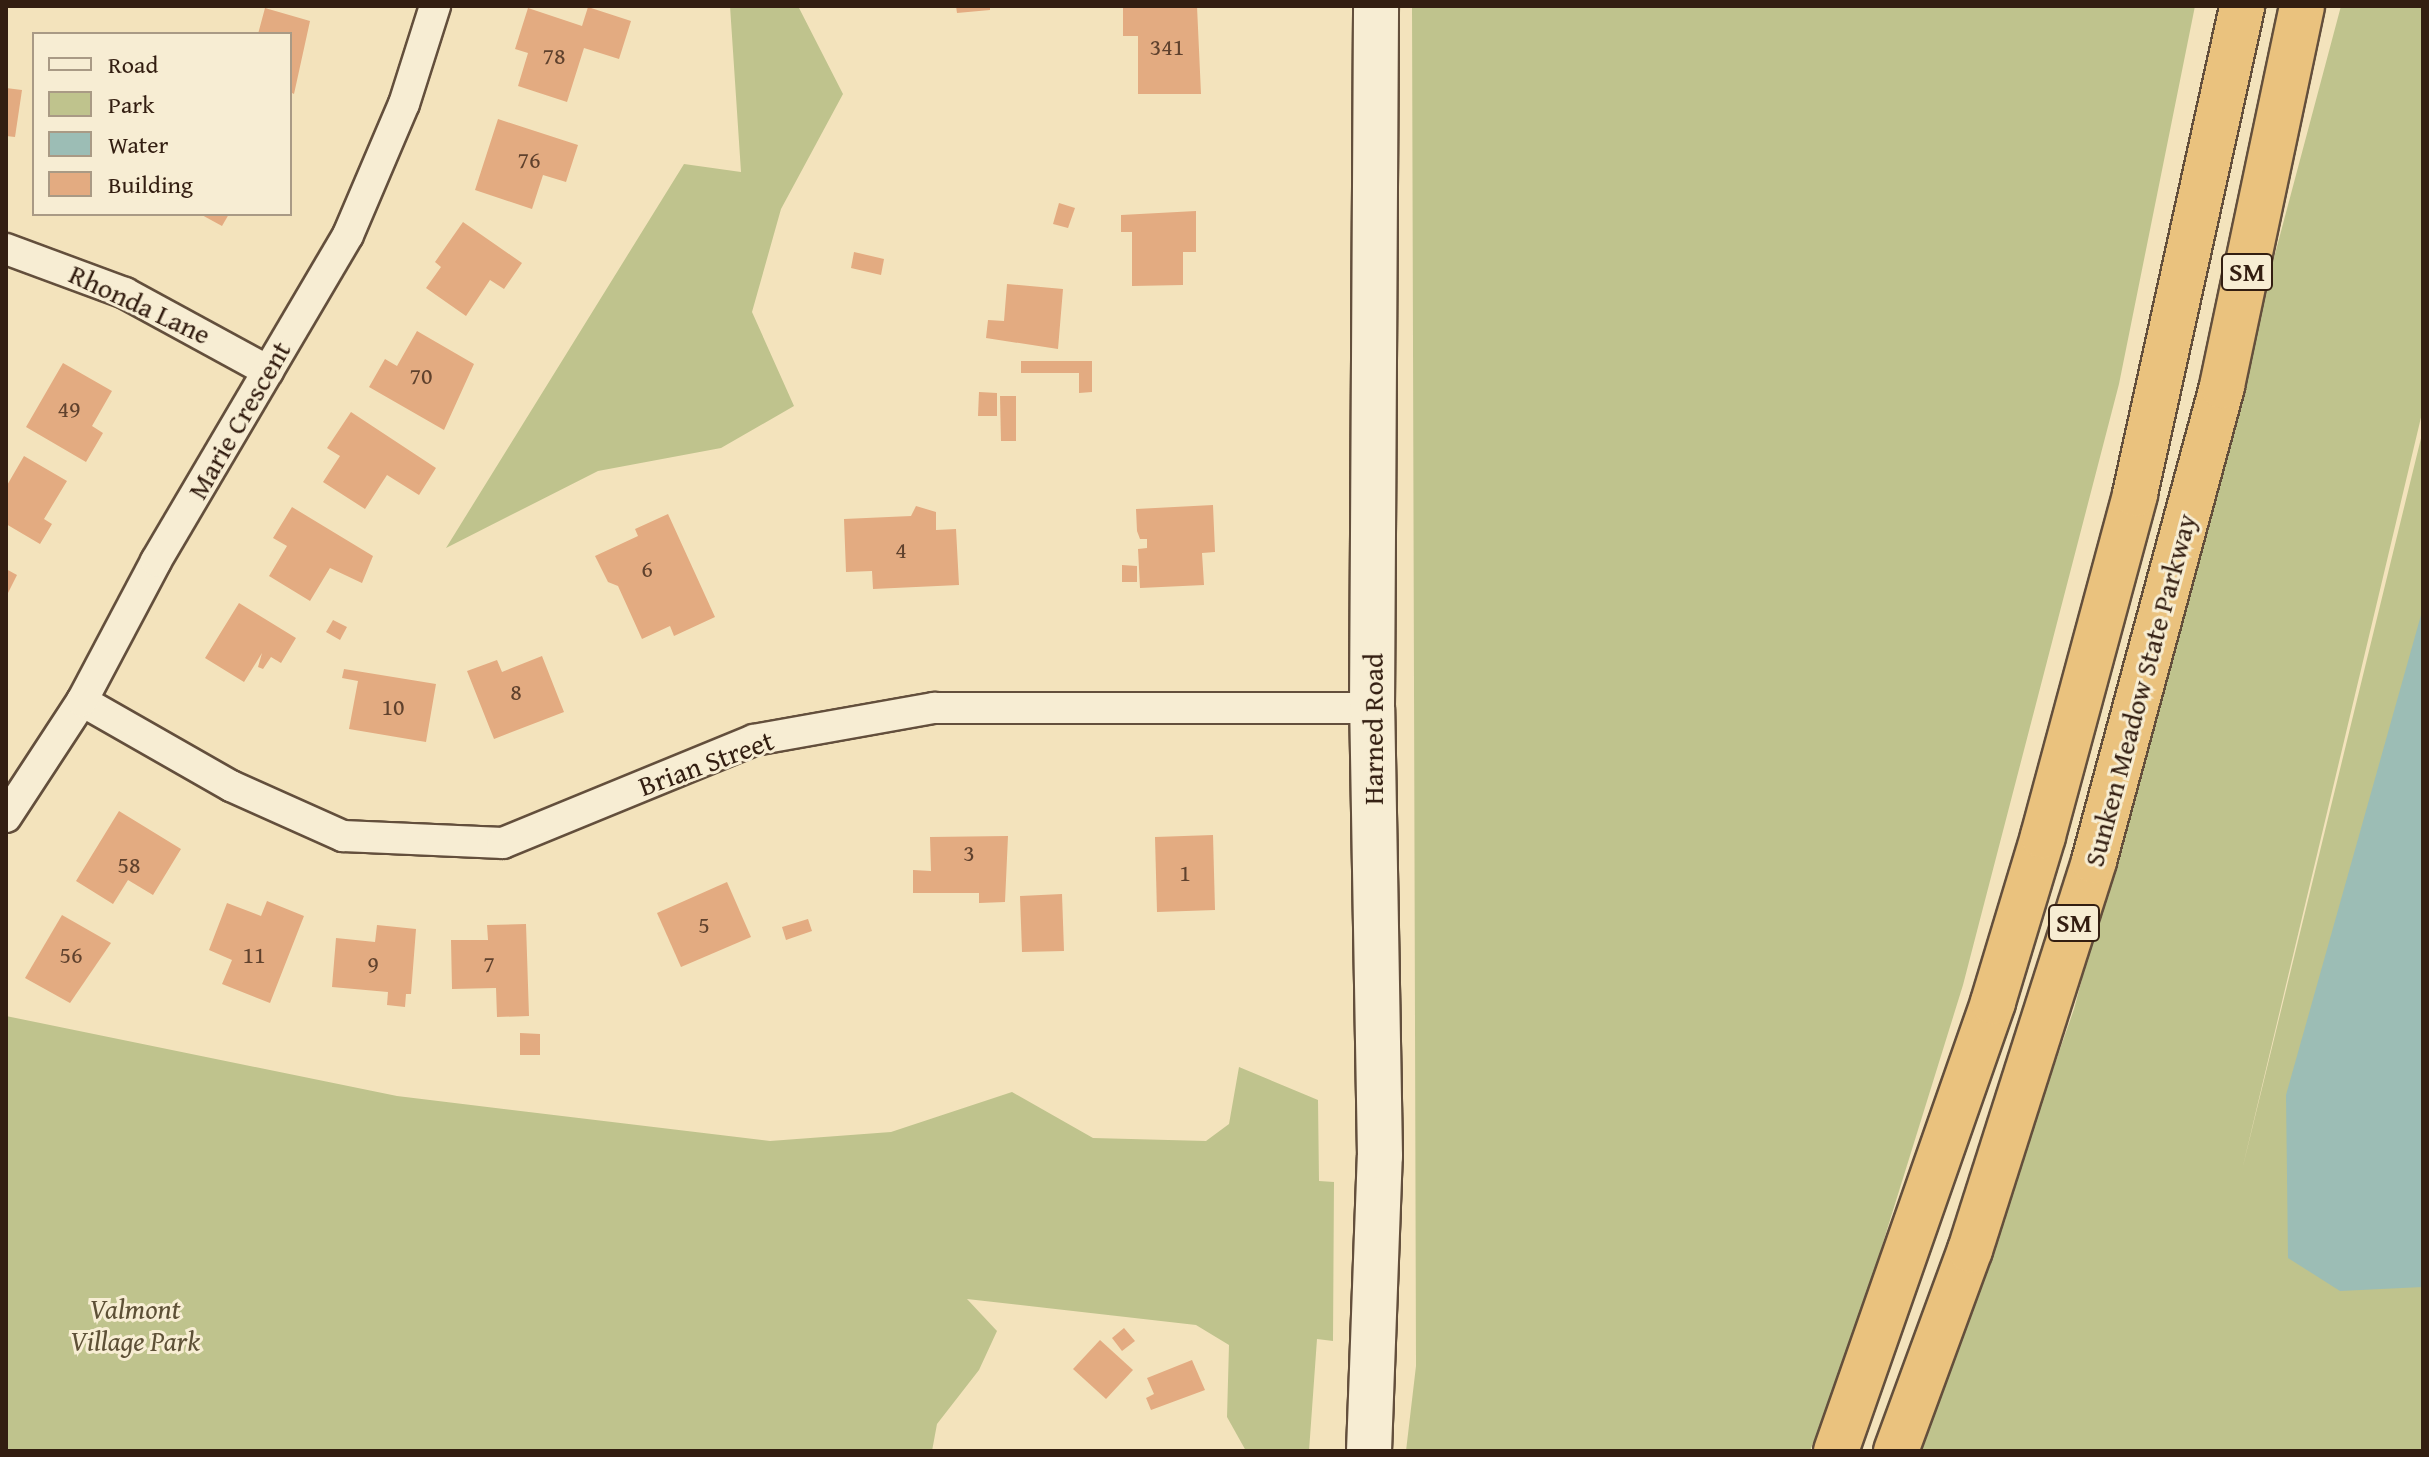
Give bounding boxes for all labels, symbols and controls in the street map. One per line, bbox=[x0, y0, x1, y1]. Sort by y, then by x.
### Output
legend bbox=[32, 32, 292, 216]
house number: 341 bbox=[1150, 33, 1184, 61]
house number: 78 bbox=[542, 42, 566, 70]
text: Road bbox=[108, 47, 158, 82]
text: Park bbox=[108, 87, 154, 122]
text: Water bbox=[108, 127, 168, 162]
house number: 76 bbox=[517, 146, 541, 174]
text: Building bbox=[108, 167, 193, 202]
road number: SM bbox=[2219, 250, 2275, 294]
street label: Rhonda Lane bbox=[64, 257, 216, 351]
street label: Marie Crescent bbox=[180, 335, 298, 505]
house number: 70 bbox=[409, 362, 433, 390]
house number: 49 bbox=[57, 395, 81, 423]
street label: Sunken Meadow State Parkway bbox=[2077, 510, 2203, 870]
house number: 4 bbox=[895, 536, 907, 564]
house number: 6 bbox=[641, 555, 653, 583]
street label: Harned Road bbox=[1356, 653, 1390, 805]
house number: 8 bbox=[510, 678, 522, 706]
house number: 10 bbox=[381, 693, 405, 721]
street label: Brian Street bbox=[634, 723, 778, 803]
house number: 3 bbox=[963, 839, 975, 867]
house number: 58 bbox=[117, 851, 141, 879]
house number: 1 bbox=[1179, 859, 1191, 887]
road number: SM bbox=[2046, 901, 2102, 945]
house number: 5 bbox=[698, 911, 710, 939]
house number: 56 bbox=[59, 941, 83, 969]
house number: 11 bbox=[242, 941, 266, 969]
house number: 9 bbox=[367, 950, 379, 978]
house number: 7 bbox=[483, 950, 495, 978]
park label: Valmont Village Park bbox=[70, 1292, 200, 1358]

